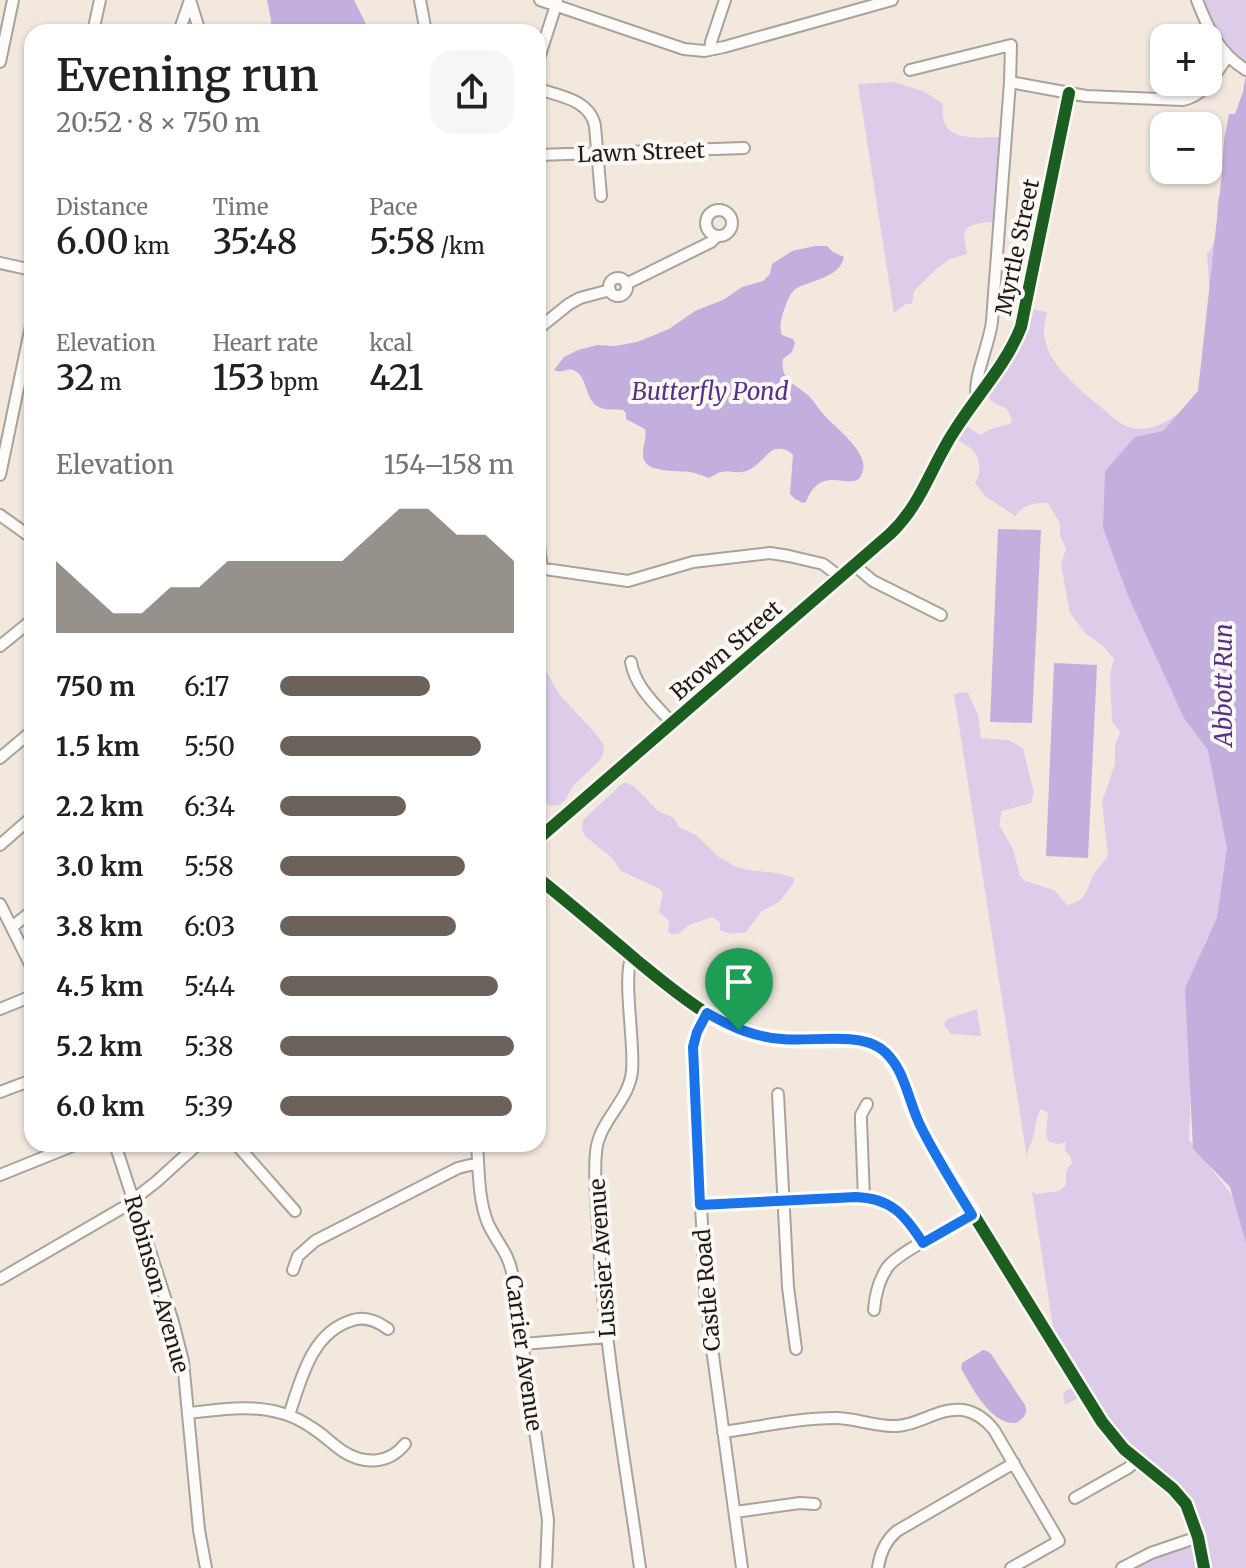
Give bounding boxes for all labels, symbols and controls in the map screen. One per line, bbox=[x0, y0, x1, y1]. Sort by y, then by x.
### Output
map controls bbox=[1150, 24, 1222, 184]
button: + bbox=[1150, 24, 1222, 96]
text: Evening run bbox=[56, 48, 319, 103]
button: share bbox=[430, 50, 514, 134]
text: 20:52 · 8 × 750 m bbox=[56, 106, 260, 139]
button: − bbox=[1150, 112, 1222, 184]
street label: Lawn Street bbox=[577, 136, 706, 168]
street label: Myrtle Street bbox=[989, 176, 1045, 318]
text: Distance bbox=[56, 193, 148, 221]
text: Time bbox=[213, 193, 268, 221]
text: Pace bbox=[369, 193, 417, 221]
text: 6.00 bbox=[56, 221, 129, 263]
text: 35:48 bbox=[213, 221, 297, 263]
text: 5:58 bbox=[369, 221, 435, 263]
text: km bbox=[129, 232, 170, 260]
text: /km bbox=[435, 232, 485, 260]
text: Elevation bbox=[56, 329, 156, 357]
text: Heart rate bbox=[213, 329, 318, 357]
text: kcal bbox=[369, 329, 413, 357]
text: 32 bbox=[56, 357, 95, 399]
text: 153 bbox=[213, 357, 265, 399]
text: 421 bbox=[369, 357, 424, 399]
text: m bbox=[95, 368, 122, 396]
text: bpm bbox=[265, 368, 319, 396]
water label: Butterfly Pond bbox=[632, 376, 788, 407]
text: Elevation bbox=[56, 448, 174, 481]
text: 154–158 m bbox=[384, 448, 514, 481]
street label: Brown Street bbox=[665, 594, 788, 706]
water label: Abbott Run bbox=[1208, 623, 1239, 749]
text: 750 m bbox=[56, 670, 135, 703]
text: 6:17 bbox=[184, 670, 229, 703]
text: 1.5 km bbox=[56, 730, 140, 763]
text: 5:50 bbox=[184, 730, 235, 763]
text: 2.2 km bbox=[56, 790, 144, 823]
text: 6:34 bbox=[184, 790, 235, 823]
text: 3.0 km bbox=[56, 850, 143, 883]
text: 5:58 bbox=[184, 850, 234, 883]
text: 3.8 km bbox=[56, 910, 143, 943]
text: 6:03 bbox=[184, 910, 235, 943]
pin bbox=[705, 948, 773, 1030]
icon: arrive bbox=[717, 960, 761, 1004]
text: 4.5 km bbox=[56, 970, 144, 1003]
text: 5:44 bbox=[184, 970, 235, 1003]
text: 5.2 km bbox=[56, 1030, 143, 1063]
text: 5:38 bbox=[184, 1030, 234, 1063]
text: 6.0 km bbox=[56, 1090, 145, 1123]
text: 5:39 bbox=[184, 1090, 233, 1123]
street label: Lussier Avenue bbox=[582, 1178, 622, 1338]
street label: Robinson Avenue bbox=[118, 1192, 196, 1376]
street label: Castle Road bbox=[688, 1228, 726, 1352]
street label: Carrier Avenue bbox=[499, 1273, 549, 1433]

